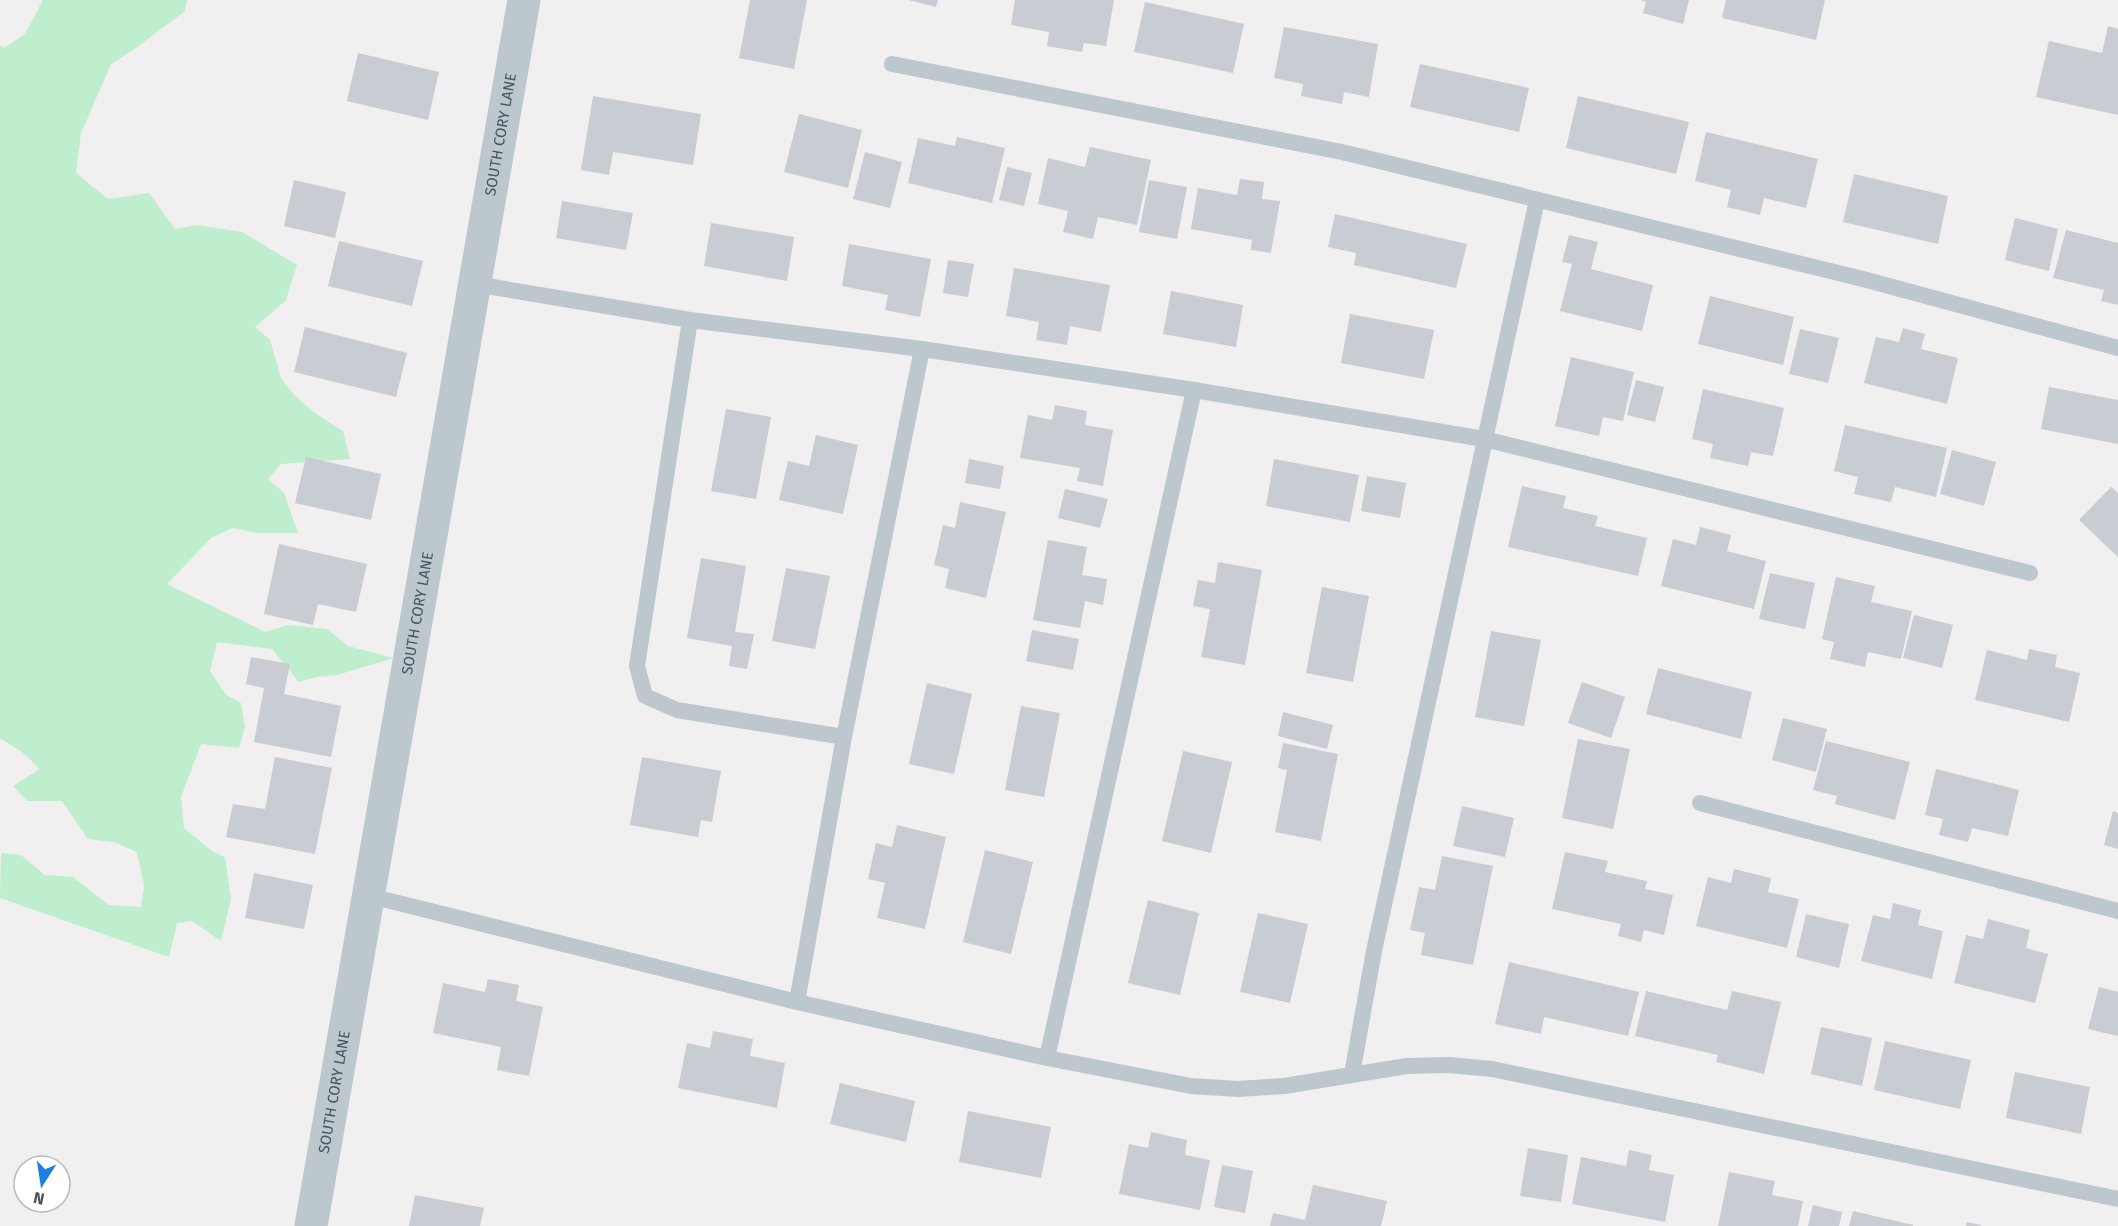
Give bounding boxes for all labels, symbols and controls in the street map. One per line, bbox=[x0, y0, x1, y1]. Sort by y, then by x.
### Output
street label: SOUTH CORY LANE bbox=[481, 72, 520, 197]
street label: SOUTH CORY LANE bbox=[398, 550, 437, 676]
street label: SOUTH CORY LANE bbox=[315, 1029, 354, 1155]
north arrow bbox=[12, 1154, 72, 1214]
text: N bbox=[32, 1188, 46, 1209]

